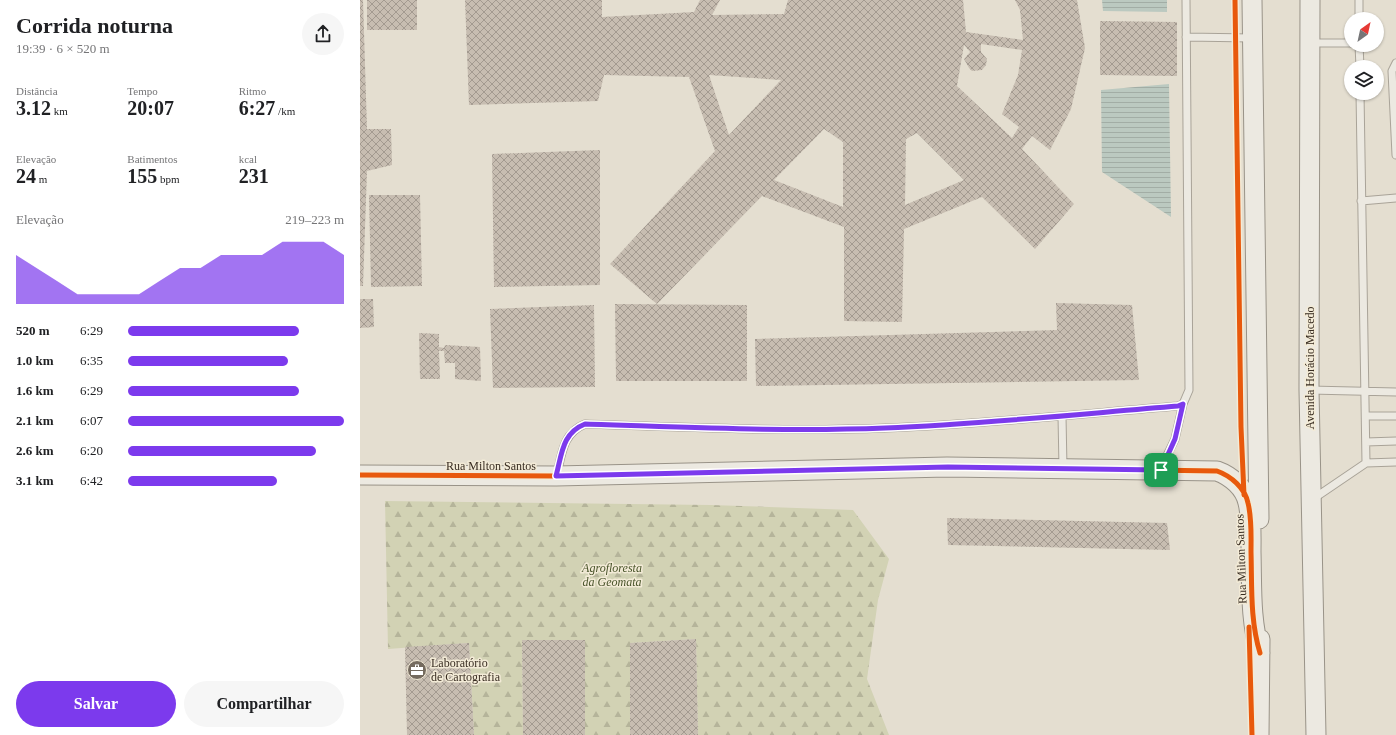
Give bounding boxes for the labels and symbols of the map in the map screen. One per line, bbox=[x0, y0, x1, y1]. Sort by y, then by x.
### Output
north arrow bbox=[1344, 12, 1384, 52]
street label: Avenida Horácio Macedo bbox=[1303, 306, 1317, 430]
pin bbox=[1144, 453, 1178, 487]
street label: Rua Milton Santos bbox=[446, 459, 536, 473]
street label: Rua Milton Santos bbox=[1232, 513, 1250, 604]
park label: Agrofloresta da Geomata bbox=[581, 561, 642, 589]
place label: Laboratório de Cartografia bbox=[431, 656, 501, 684]
office icon: Laboratório de Cartografia bbox=[406, 659, 428, 681]

